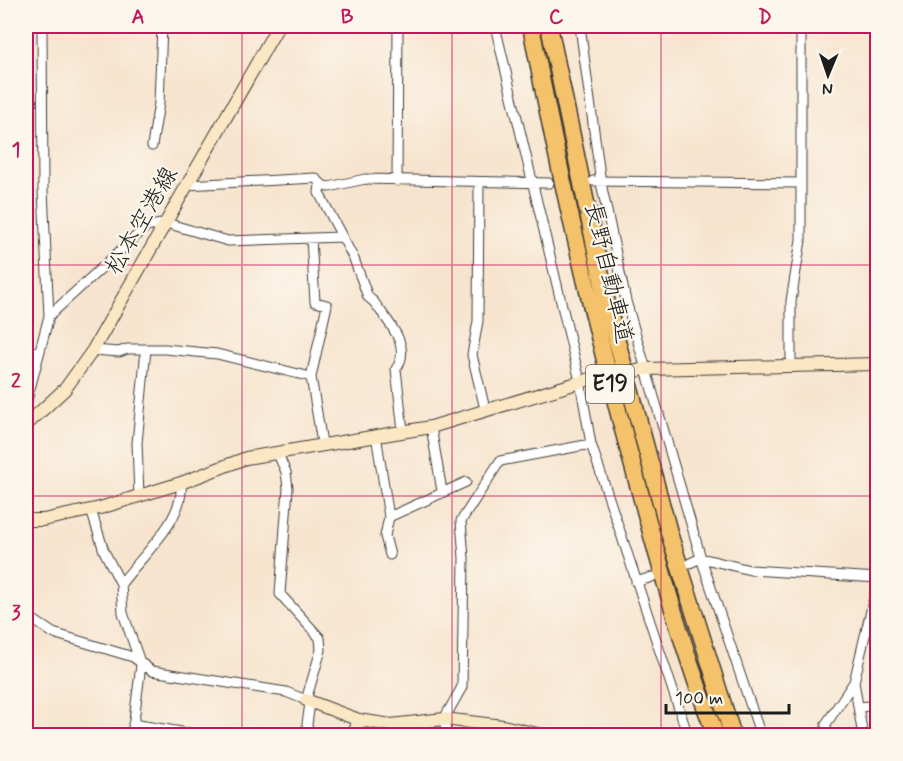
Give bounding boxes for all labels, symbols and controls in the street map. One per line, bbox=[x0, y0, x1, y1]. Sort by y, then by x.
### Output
text: A bbox=[131, 4, 145, 31]
text: B bbox=[341, 4, 354, 31]
text: C bbox=[549, 4, 564, 31]
text: D bbox=[758, 4, 772, 31]
north arrow bbox=[798, 45, 858, 105]
text: N bbox=[822, 78, 833, 99]
text: 1 bbox=[12, 137, 20, 164]
street label: 松本空港線 bbox=[99, 161, 185, 281]
street label: 長野自動車道 bbox=[577, 199, 639, 347]
road number: E19 bbox=[586, 365, 634, 403]
text: 2 bbox=[11, 368, 21, 395]
text: 3 bbox=[11, 600, 21, 627]
scale bar bbox=[666, 677, 789, 715]
text: 100 m bbox=[675, 687, 723, 711]

